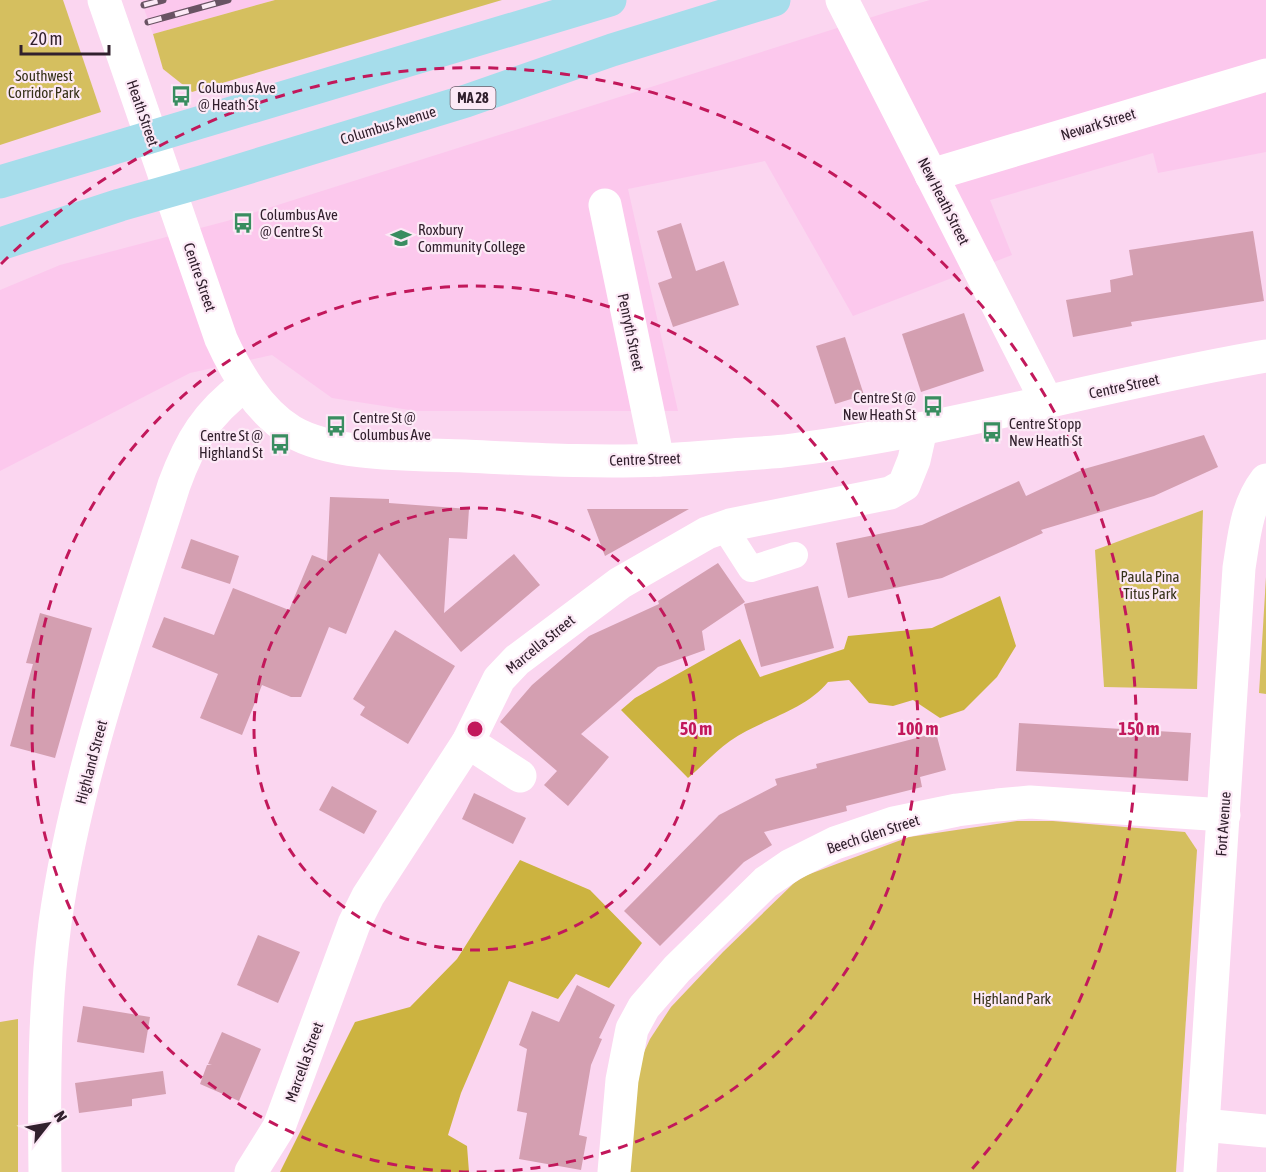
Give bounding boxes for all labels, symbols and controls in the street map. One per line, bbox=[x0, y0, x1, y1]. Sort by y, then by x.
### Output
scale bar bbox=[21, 18, 110, 56]
text: 20 m bbox=[30, 28, 62, 49]
park label: Southwest Corridor Park bbox=[8, 67, 80, 101]
street label: Heath Street bbox=[124, 78, 162, 148]
place label: Columbus Ave @ Heath St bbox=[198, 79, 276, 113]
bus stop icon: Columbus Ave @ Heath St bbox=[169, 84, 193, 108]
road number: MA 28 bbox=[450, 87, 496, 109]
street label: Columbus Avenue bbox=[338, 102, 438, 148]
street label: Newark Street bbox=[1059, 105, 1137, 143]
street label: New Heath Street bbox=[915, 155, 973, 247]
place label: Columbus Ave @ Centre St bbox=[260, 206, 338, 240]
bus stop icon: Columbus Ave @ Centre St bbox=[231, 211, 255, 235]
place label: Roxbury Community College bbox=[418, 221, 525, 255]
school or university icon: Roxbury Community College bbox=[389, 226, 413, 250]
street label: Centre Street bbox=[180, 240, 220, 314]
street label: Penryth Street bbox=[615, 292, 647, 372]
street label: Centre Street bbox=[1087, 370, 1161, 402]
place label: Centre St @ New Heath St bbox=[843, 389, 916, 423]
bus stop icon: Centre St @ New Heath St bbox=[921, 394, 945, 418]
place label: Centre St @ Columbus Ave bbox=[353, 409, 431, 443]
bus stop icon: Centre St @ Columbus Ave bbox=[324, 414, 348, 438]
place label: Centre St opp New Heath St bbox=[1009, 415, 1082, 449]
bus stop icon: Centre St opp New Heath St bbox=[980, 420, 1004, 444]
place label: Centre St @ Highland St bbox=[199, 427, 263, 461]
bus stop icon: Centre St @ Highland St bbox=[268, 432, 292, 456]
street label: Centre Street bbox=[609, 449, 681, 469]
park label: Paula Pina Titus Park bbox=[1120, 568, 1180, 602]
street label: Marcella Street bbox=[502, 611, 578, 677]
street label: Highland Street bbox=[72, 718, 110, 806]
text: 50 m bbox=[680, 718, 712, 739]
text: 100 m bbox=[898, 718, 938, 739]
text: 150 m bbox=[1119, 718, 1159, 739]
centre of rings bbox=[465, 719, 485, 739]
street label: Fort Avenue bbox=[1212, 791, 1234, 857]
street label: Beech Glen Street bbox=[825, 811, 921, 857]
park label: Highland Park bbox=[973, 990, 1052, 1007]
street label: Marcella Street bbox=[282, 1020, 326, 1104]
north arrow bbox=[18, 1094, 78, 1154]
text: N bbox=[51, 1108, 71, 1125]

